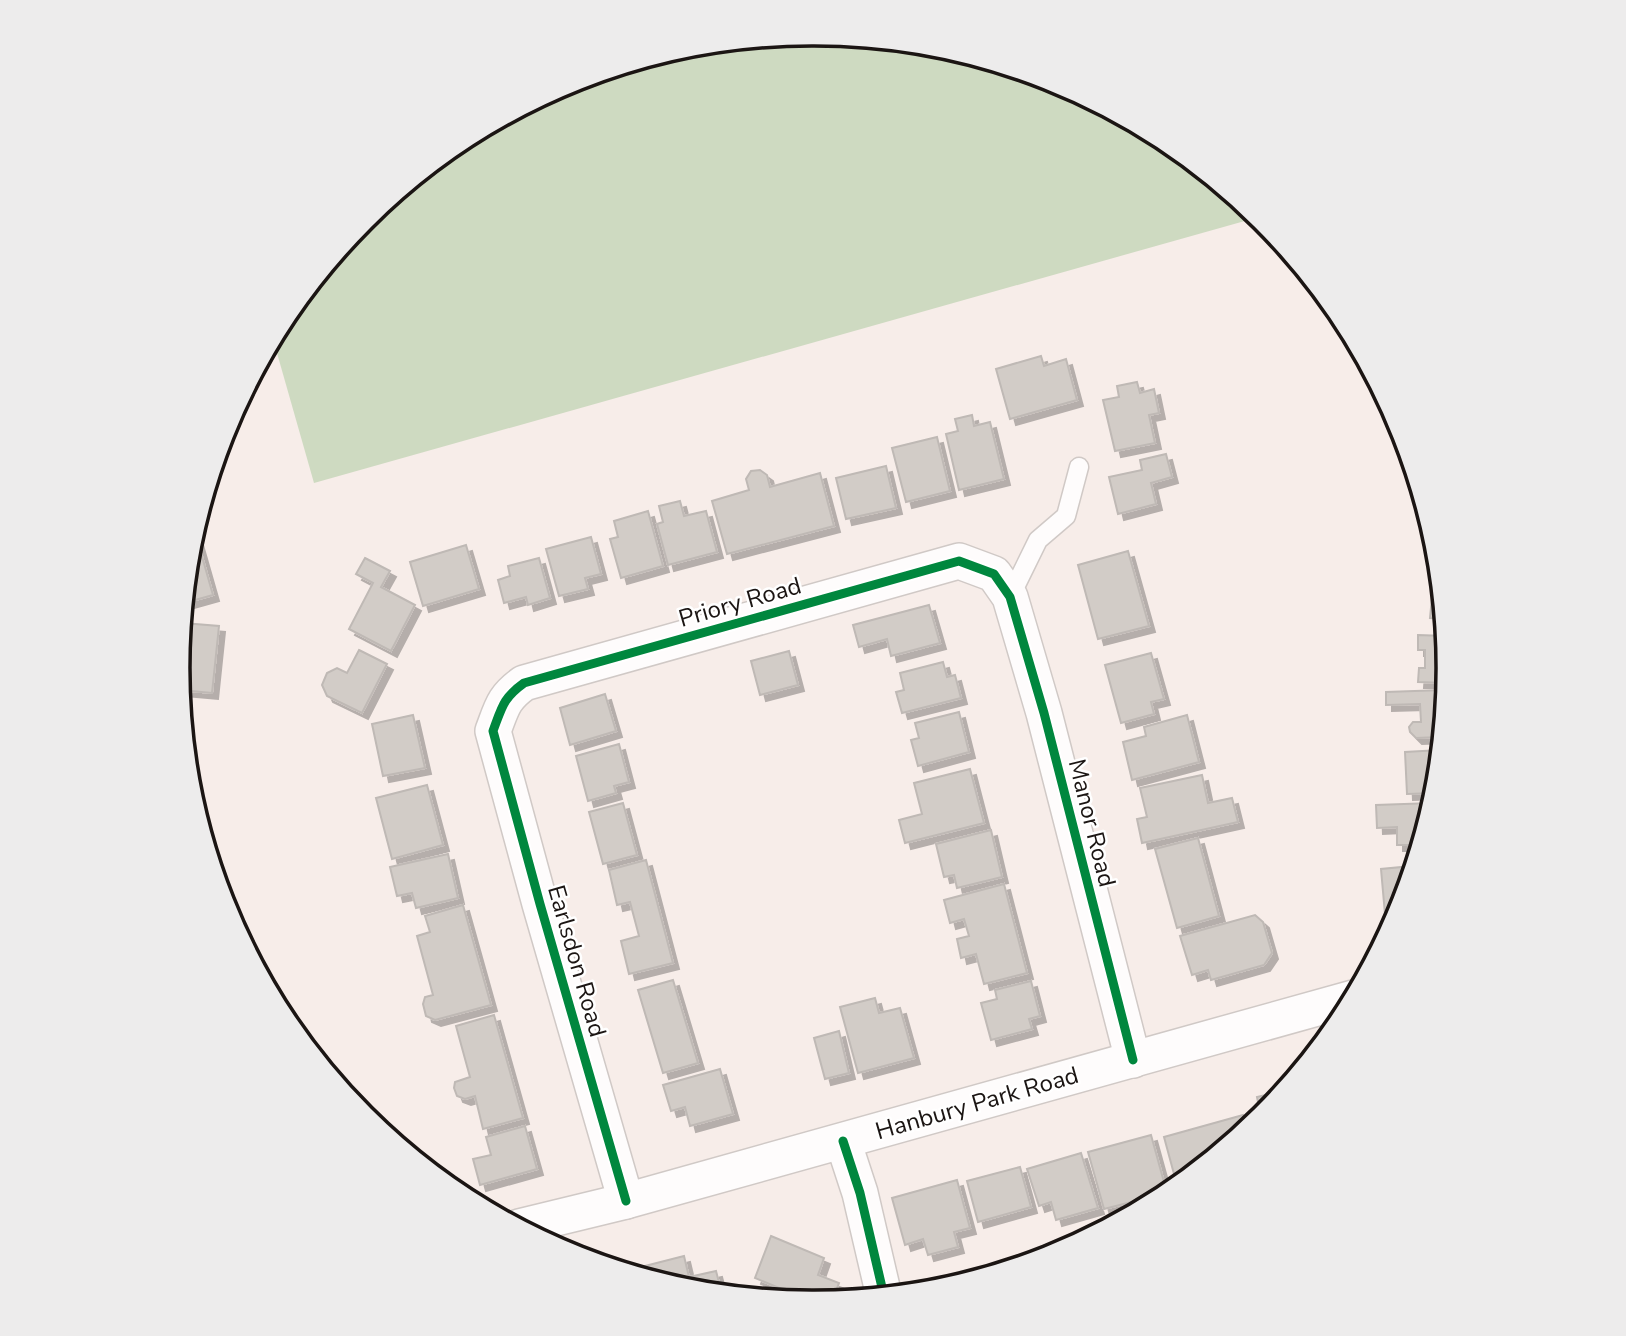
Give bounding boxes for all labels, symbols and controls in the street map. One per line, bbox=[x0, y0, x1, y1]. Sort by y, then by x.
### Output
street label: Priory Road bbox=[675, 569, 805, 635]
street label: Manor Road bbox=[1061, 756, 1123, 890]
street label: Earlsdon Road bbox=[540, 881, 614, 1041]
street label: Hanbury Park Road bbox=[872, 1059, 1082, 1147]

